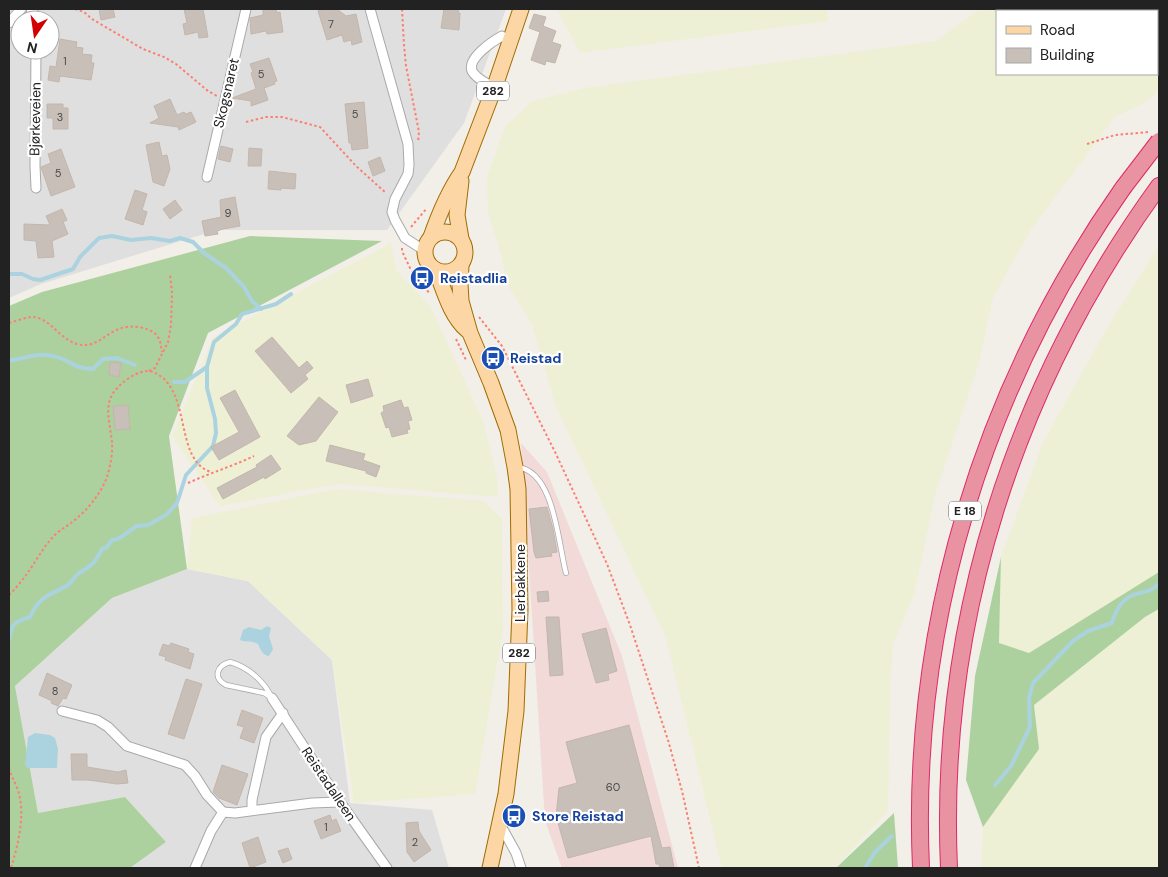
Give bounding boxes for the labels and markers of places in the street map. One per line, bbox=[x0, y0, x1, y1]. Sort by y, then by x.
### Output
bus stop icon: Reistadlia bbox=[409, 265, 435, 291]
place label: Reistadlia bbox=[440, 269, 507, 287]
bus stop icon: Reistad bbox=[480, 345, 506, 371]
place label: Reistad bbox=[510, 349, 561, 367]
bus stop icon: Store Reistad bbox=[501, 803, 527, 829]
place label: Store Reistad bbox=[532, 807, 624, 825]

